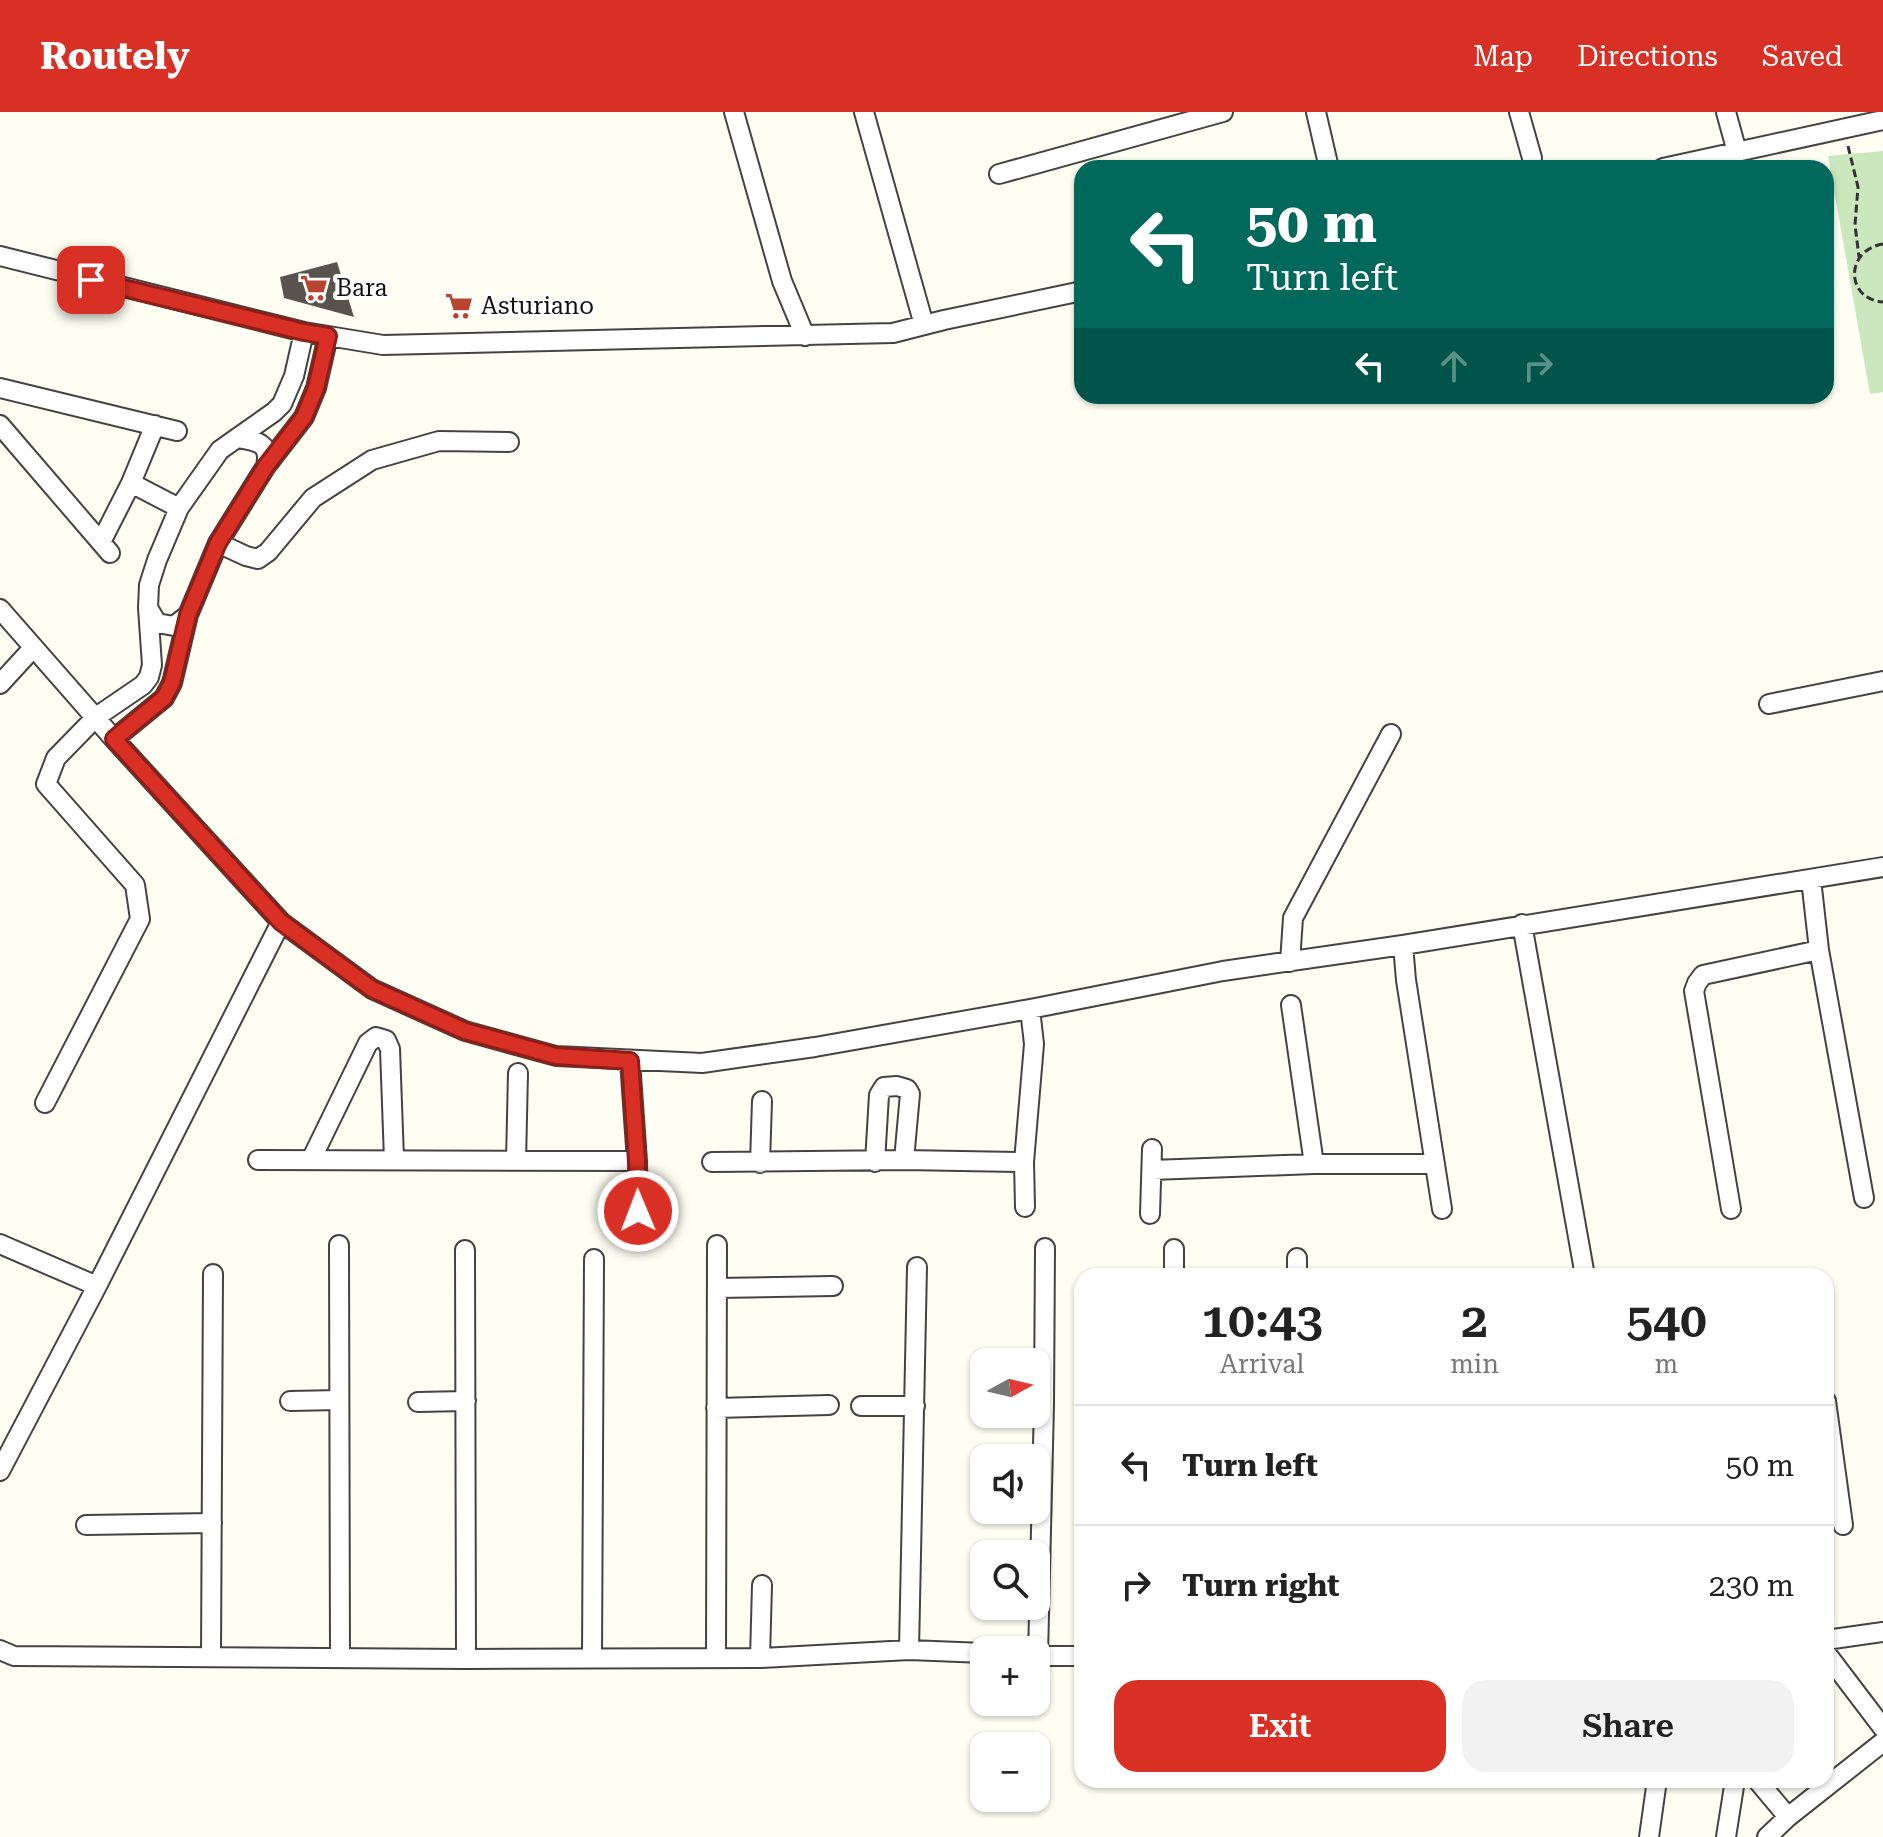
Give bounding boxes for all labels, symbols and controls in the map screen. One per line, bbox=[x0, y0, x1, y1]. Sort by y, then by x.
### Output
text: Routely bbox=[40, 34, 190, 78]
text: Map bbox=[1473, 40, 1533, 73]
text: Directions bbox=[1577, 40, 1718, 73]
text: Saved bbox=[1762, 40, 1843, 73]
text: 50 m bbox=[1246, 190, 1377, 256]
icon: left bbox=[1114, 192, 1218, 296]
pin bbox=[57, 246, 125, 314]
text: Turn left bbox=[1246, 257, 1398, 299]
icon: arrive bbox=[69, 258, 113, 302]
supermarket icon: Bara bbox=[299, 273, 329, 303]
place label: Bara bbox=[336, 274, 388, 302]
supermarket icon: Asturiano bbox=[444, 291, 474, 321]
place label: Asturiano bbox=[481, 292, 594, 320]
icon: left bbox=[1348, 344, 1392, 388]
icon: ahead bbox=[1432, 344, 1476, 388]
icon: right bbox=[1516, 344, 1560, 388]
position arrow bbox=[596, 1169, 680, 1253]
text: 10:43 bbox=[1201, 1293, 1323, 1349]
text: 2 bbox=[1461, 1293, 1488, 1349]
text: 540 bbox=[1626, 1293, 1707, 1349]
north arrow bbox=[970, 1348, 1050, 1428]
map controls bbox=[970, 1348, 1050, 1812]
text: Arrival bbox=[1220, 1349, 1304, 1379]
text: min bbox=[1450, 1349, 1499, 1379]
text: m bbox=[1655, 1349, 1678, 1379]
icon: left bbox=[1114, 1443, 1158, 1487]
button: sound bbox=[970, 1444, 1050, 1524]
text: Turn left bbox=[1182, 1448, 1318, 1483]
text: 50 m bbox=[1725, 1448, 1794, 1483]
button: search bbox=[970, 1540, 1050, 1620]
icon: right bbox=[1114, 1563, 1158, 1607]
text: Turn right bbox=[1182, 1568, 1339, 1603]
text: 230 m bbox=[1709, 1568, 1794, 1603]
button: + bbox=[970, 1636, 1050, 1716]
button: Exit bbox=[1114, 1680, 1446, 1772]
button: Share bbox=[1462, 1680, 1794, 1772]
button: − bbox=[970, 1732, 1050, 1812]

